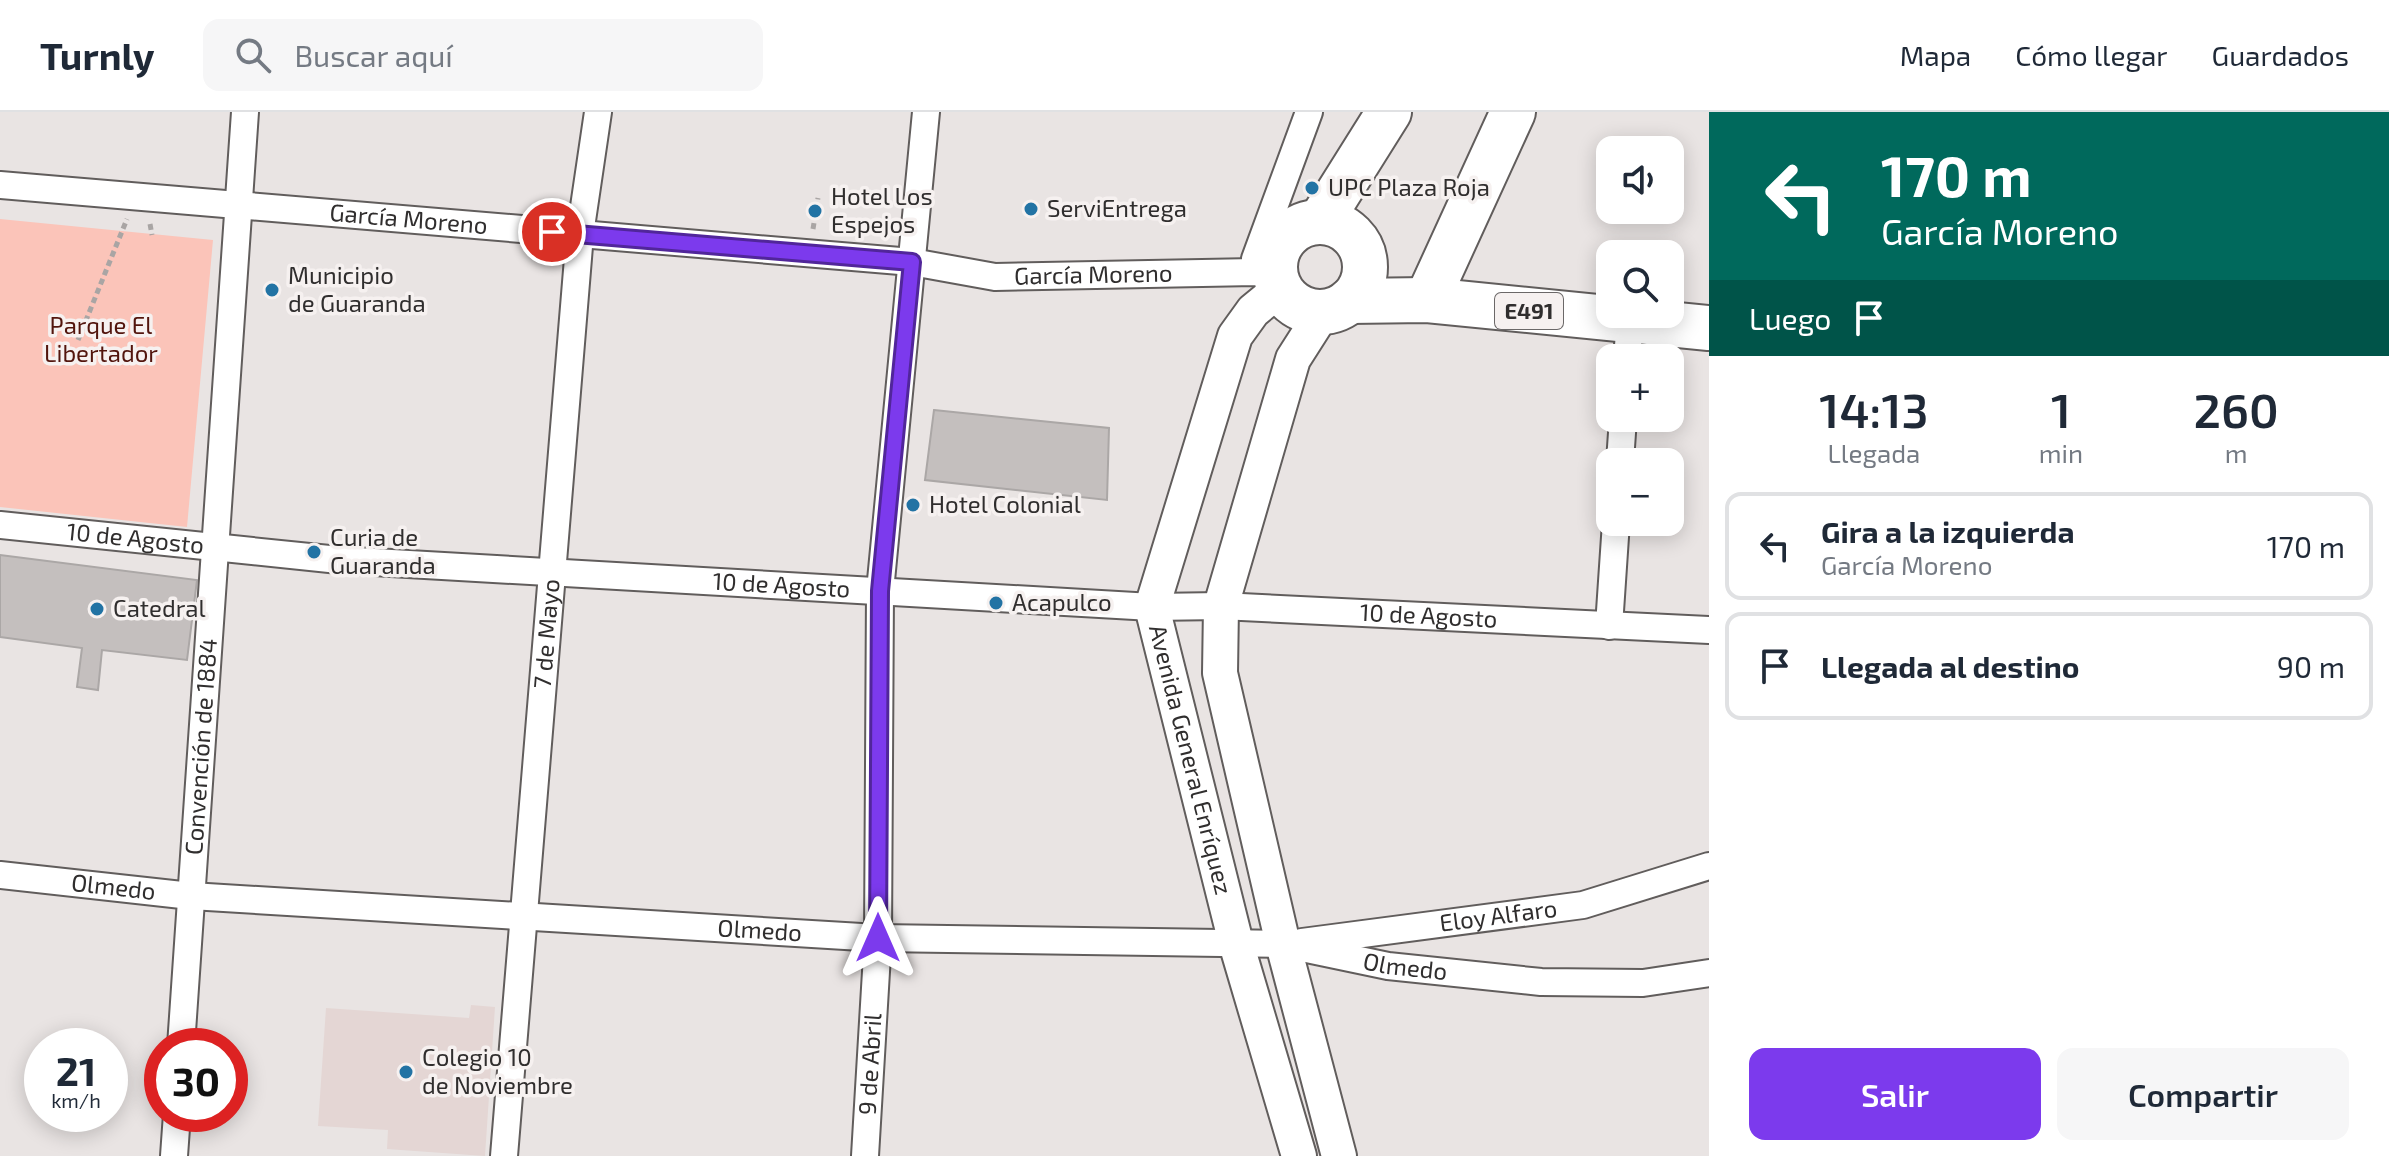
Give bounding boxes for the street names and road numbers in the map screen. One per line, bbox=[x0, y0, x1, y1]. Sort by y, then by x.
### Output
street label: García Moreno bbox=[329, 197, 489, 239]
street label: García Moreno bbox=[1014, 258, 1173, 290]
road number: E491 bbox=[1495, 293, 1563, 329]
street label: 10 de Agosto bbox=[65, 516, 205, 559]
street label: 10 de Agosto bbox=[712, 566, 851, 603]
street label: 7 de Mayo bbox=[527, 578, 565, 690]
street label: 10 de Agosto bbox=[1359, 597, 1498, 633]
street label: Avenida General Enríquez bbox=[1144, 621, 1239, 897]
street label: Convención de 1884 bbox=[178, 637, 222, 856]
street label: Olmedo bbox=[70, 867, 157, 905]
street label: Eloy Alfaro bbox=[1438, 893, 1559, 937]
street label: Olmedo bbox=[717, 912, 803, 946]
street label: Olmedo bbox=[1361, 945, 1449, 985]
street label: 9 de Abril bbox=[851, 1012, 886, 1116]

